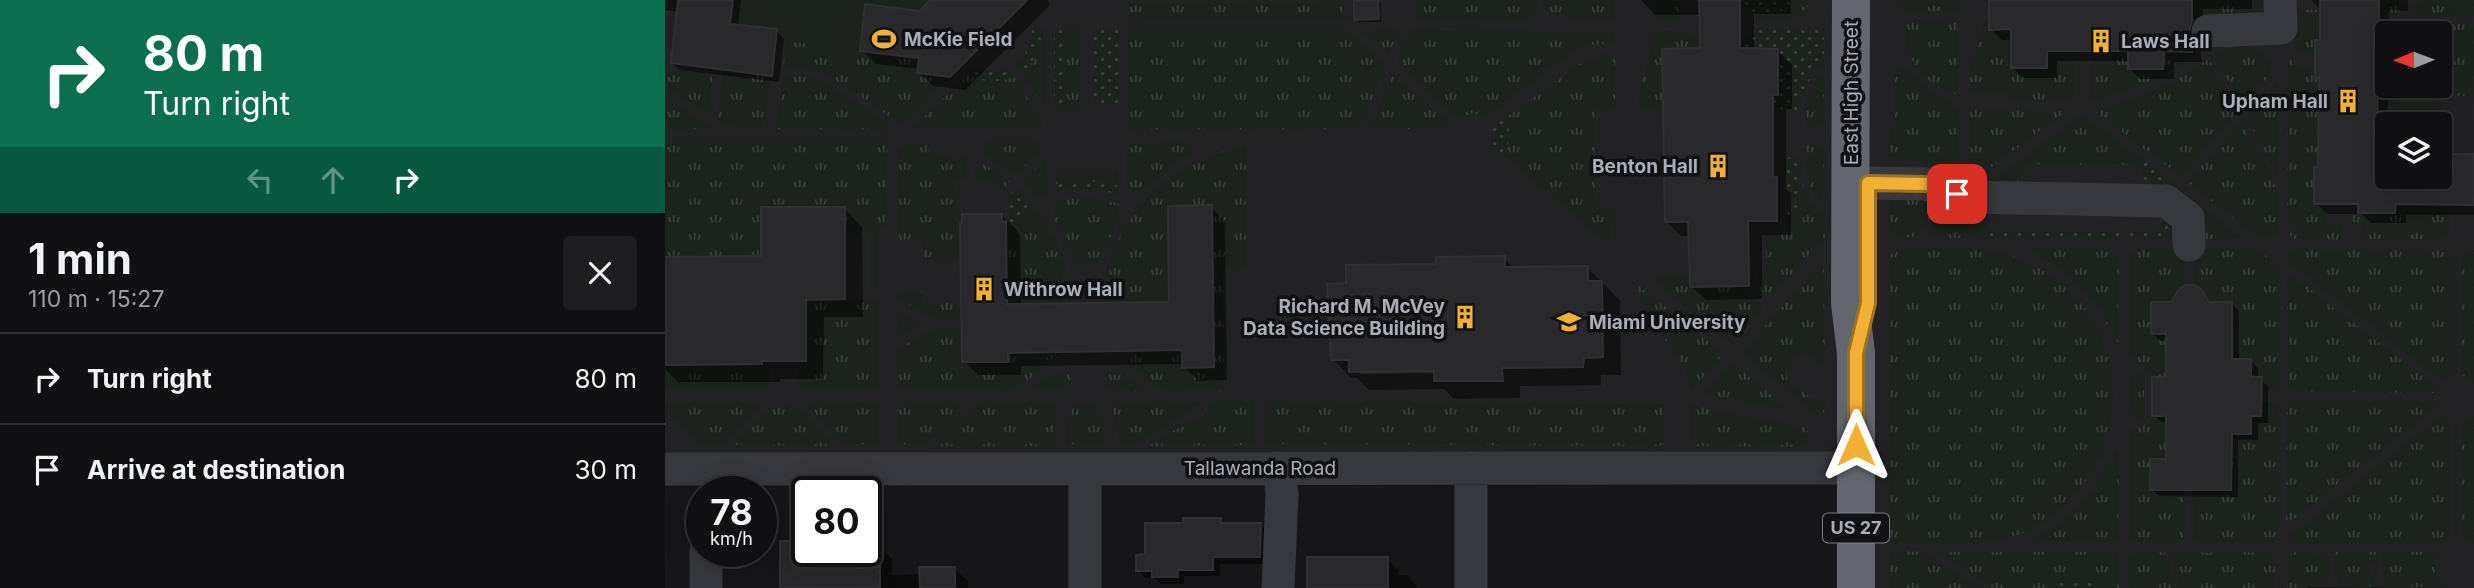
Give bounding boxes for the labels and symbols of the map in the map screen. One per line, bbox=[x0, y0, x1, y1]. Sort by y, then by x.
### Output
street label: East High Street bbox=[1840, 21, 1863, 165]
north arrow bbox=[2375, 21, 2452, 98]
sports icon: McKie Field bbox=[870, 25, 898, 53]
building icon: Laws Hall bbox=[2087, 27, 2115, 55]
place label: McKie Field bbox=[904, 28, 1012, 51]
place label: Laws Hall bbox=[2121, 30, 2210, 53]
building icon: Upham Hall bbox=[2334, 87, 2362, 115]
place label: Upham Hall bbox=[2222, 90, 2328, 113]
building icon: Benton Hall bbox=[1704, 152, 1732, 180]
place label: Benton Hall bbox=[1592, 155, 1698, 178]
pin bbox=[1927, 164, 1987, 224]
building icon: Withrow Hall bbox=[970, 275, 998, 303]
place label: Withrow Hall bbox=[1004, 278, 1123, 301]
place label: Richard M. McVey Data Science Building bbox=[1243, 295, 1446, 340]
building icon: Richard M. McVey Data Science Building bbox=[1451, 303, 1479, 331]
school or university icon: Miami University bbox=[1555, 308, 1583, 336]
place label: Miami University bbox=[1589, 311, 1746, 334]
position arrow bbox=[1819, 408, 1893, 482]
street label: Tallawanda Road bbox=[1184, 457, 1336, 480]
speed limit sign: 80 bbox=[791, 476, 882, 567]
road number: US 27 bbox=[1823, 514, 1889, 542]

